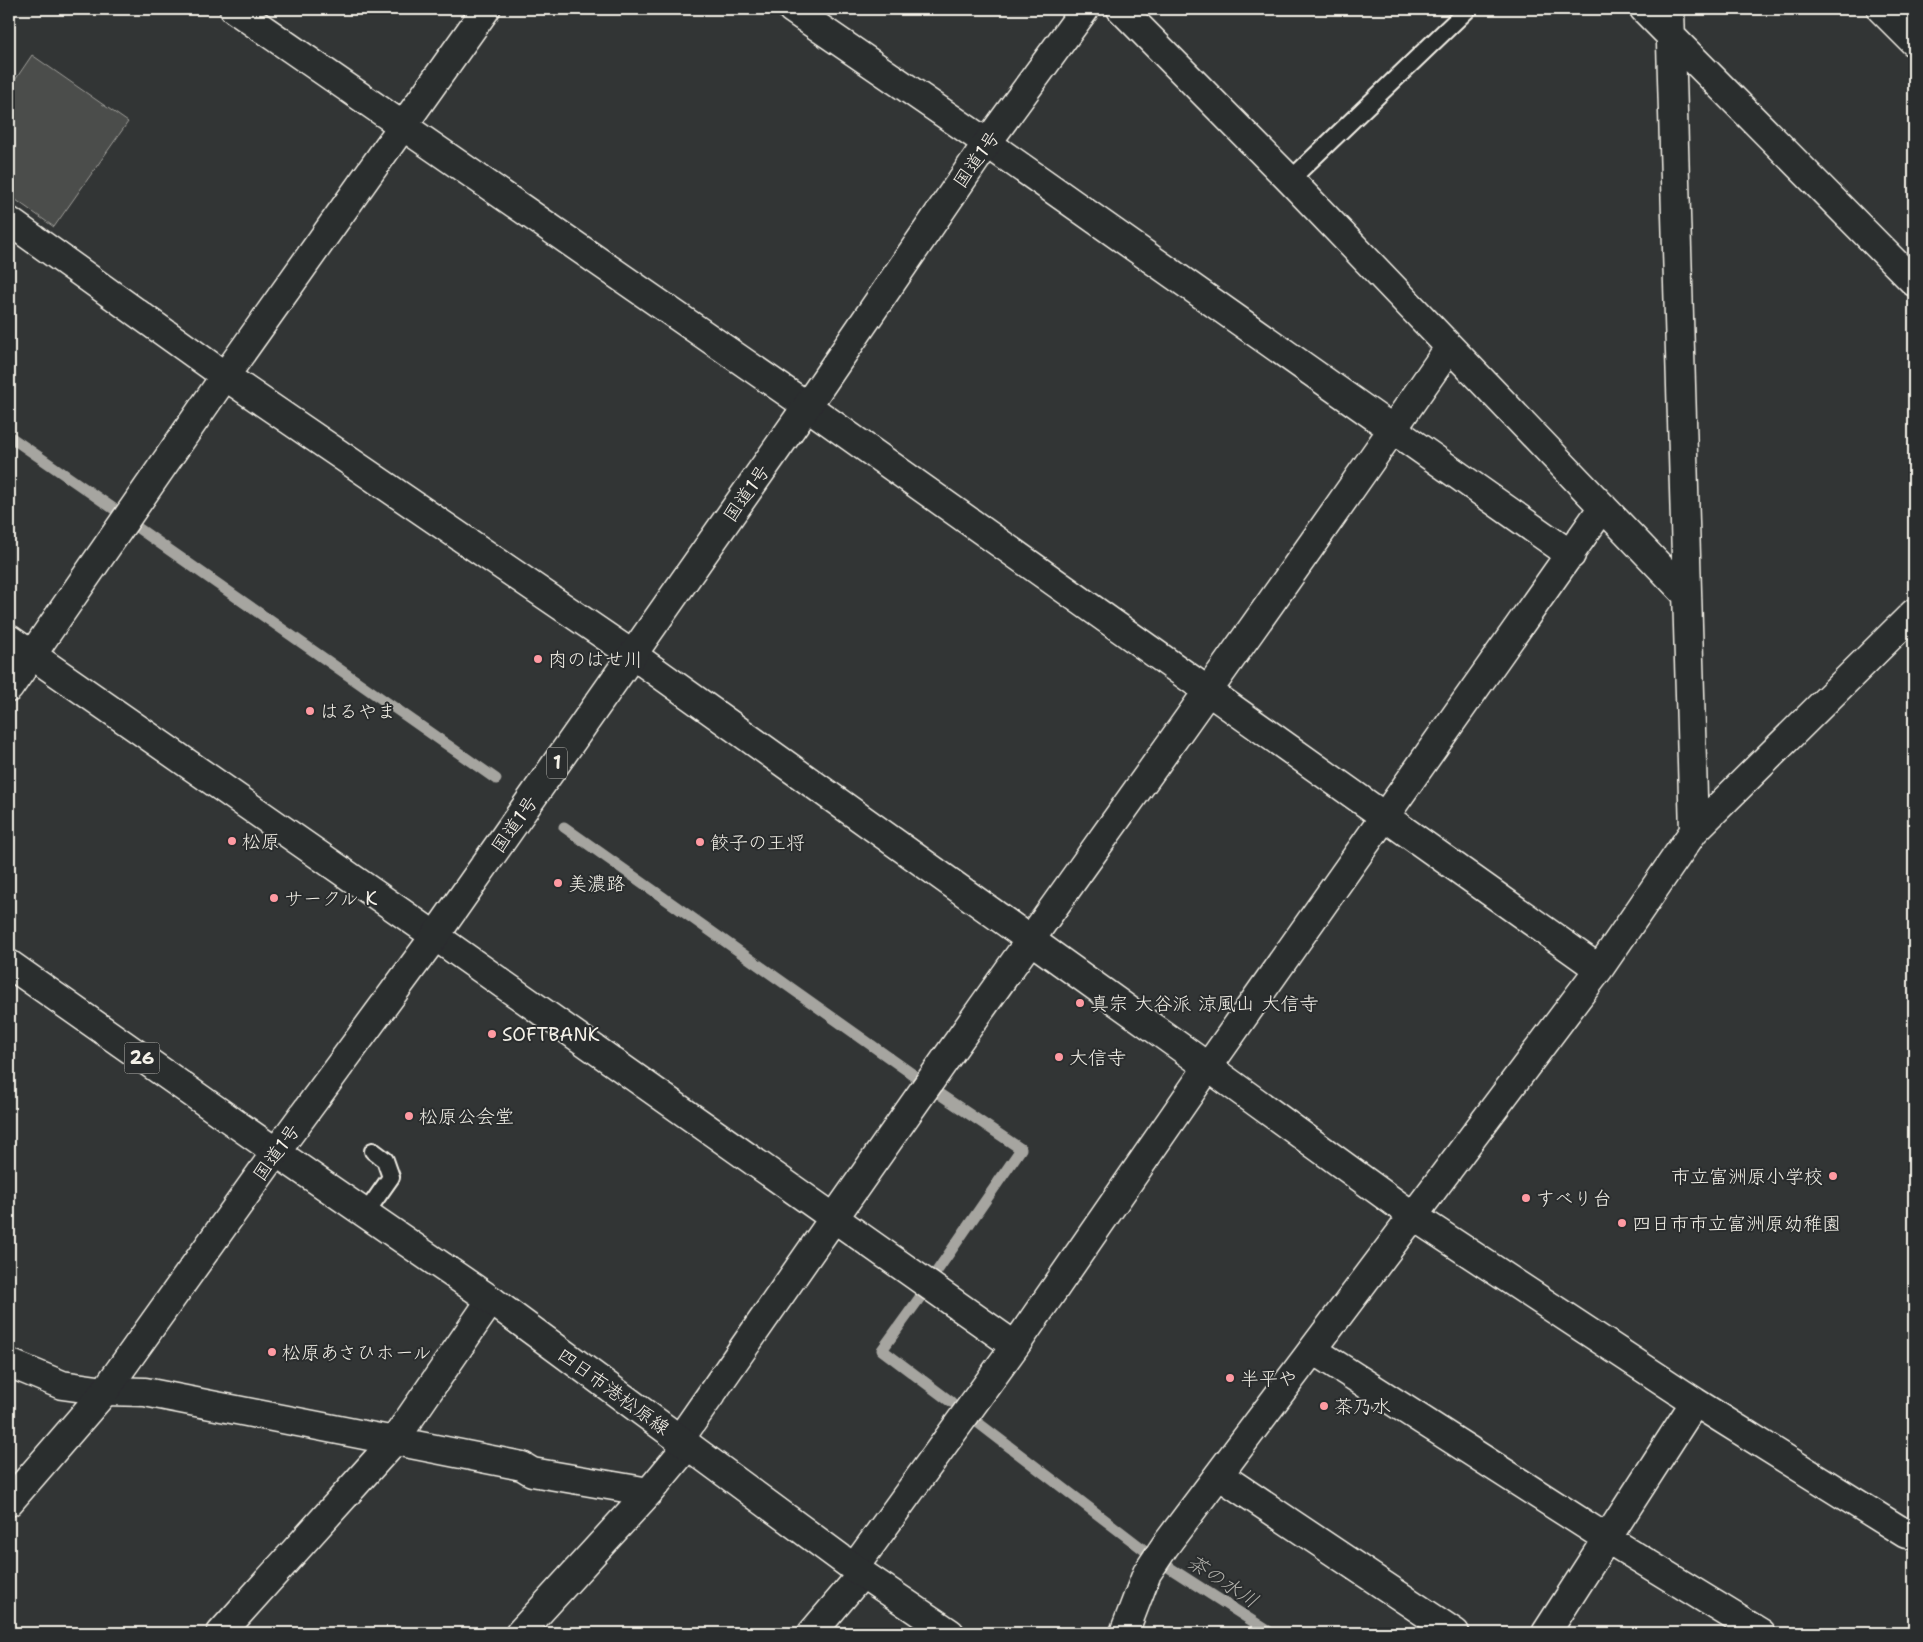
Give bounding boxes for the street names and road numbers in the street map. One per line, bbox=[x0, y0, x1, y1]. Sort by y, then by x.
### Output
street label: 国道1号 bbox=[948, 126, 1005, 193]
street label: 国道1号 bbox=[718, 460, 775, 527]
road number: 1 bbox=[547, 748, 567, 778]
street label: 国道1号 bbox=[486, 791, 543, 858]
road number: 26 bbox=[124, 1042, 160, 1074]
street label: 国道1号 bbox=[247, 1119, 306, 1186]
street label: 四日市港松原線 bbox=[553, 1342, 675, 1441]

